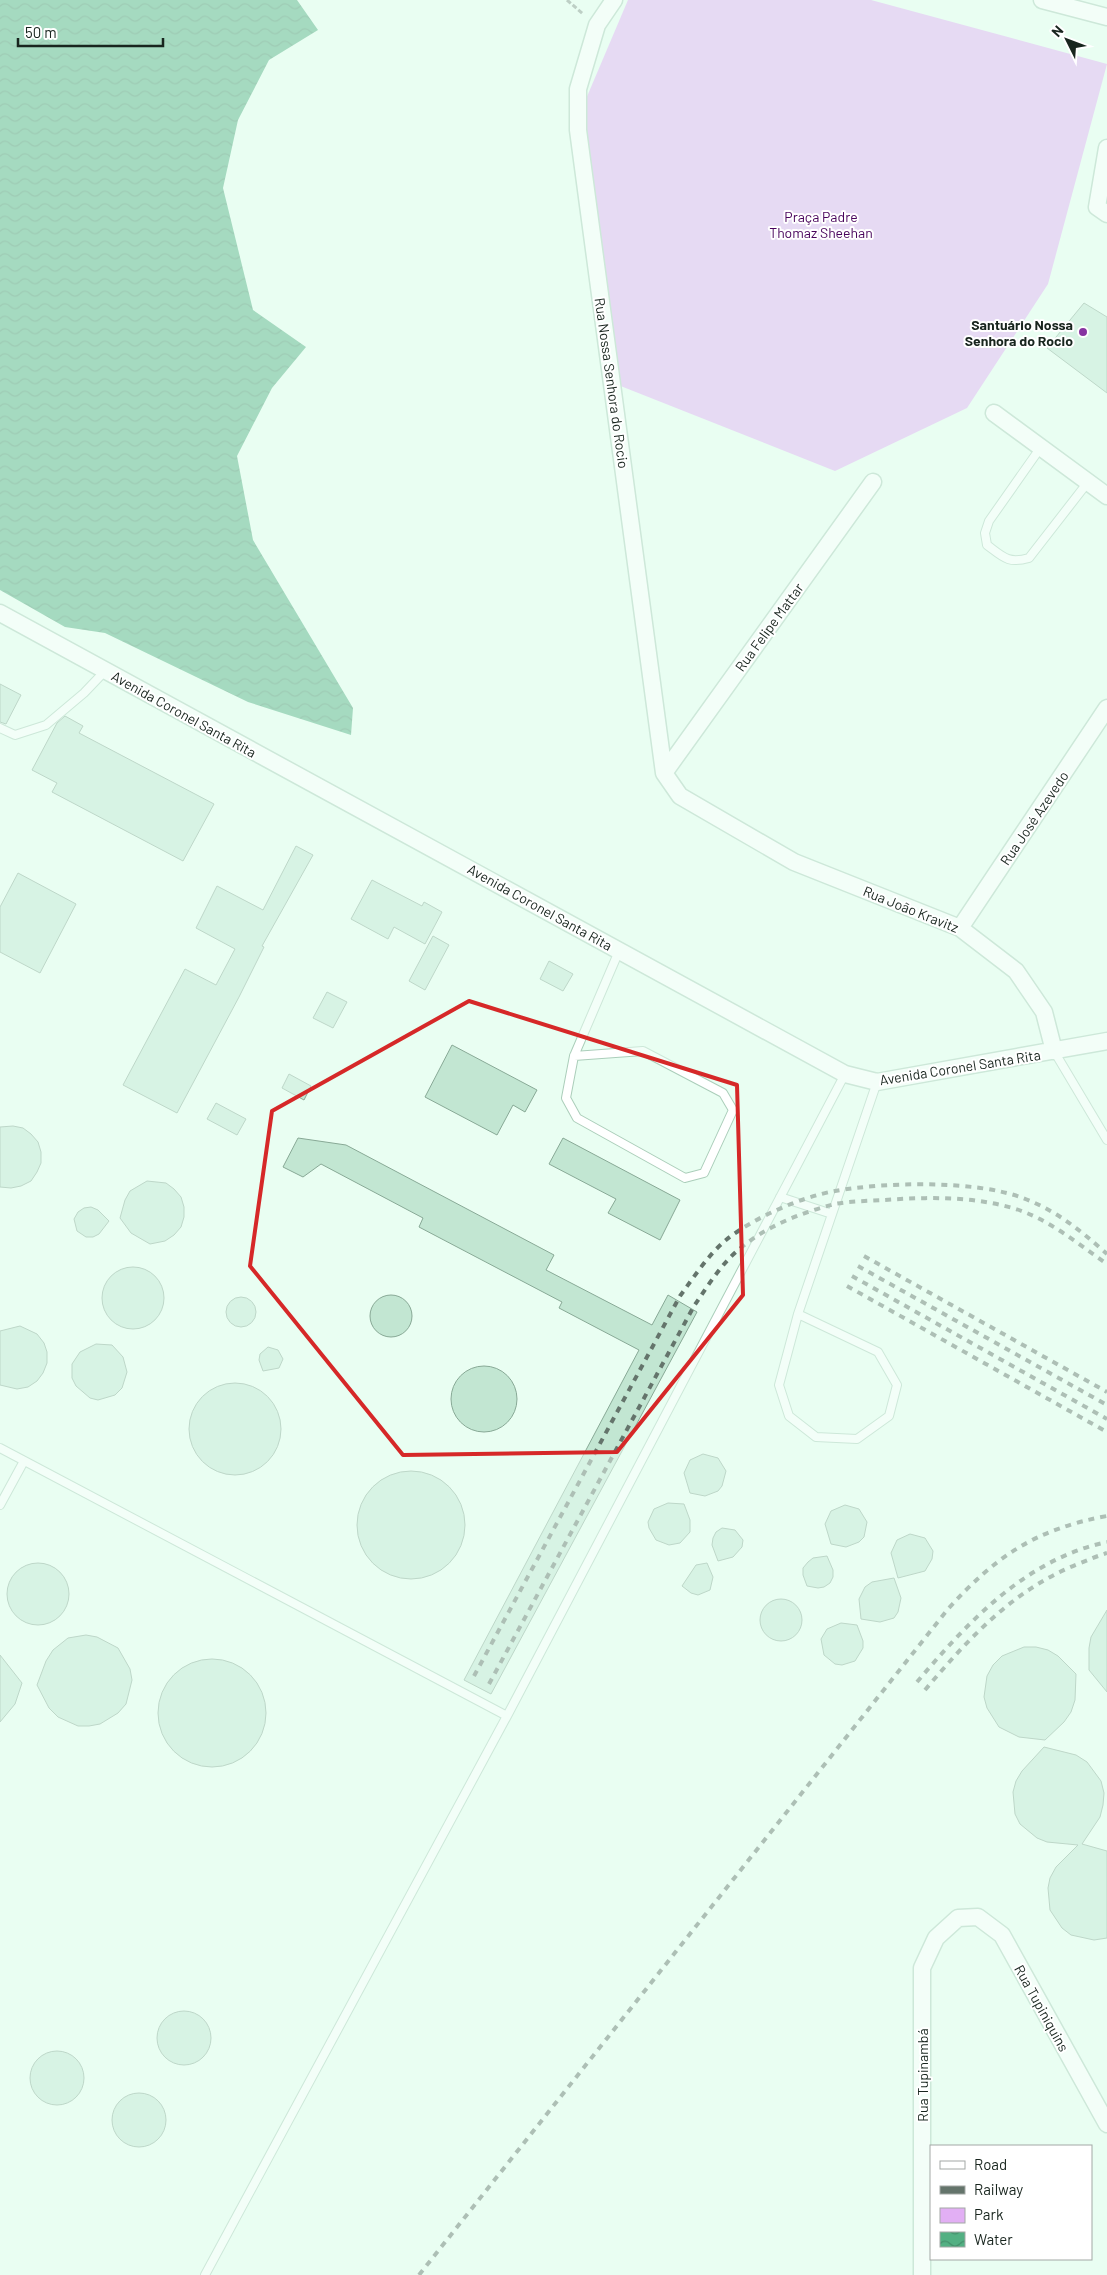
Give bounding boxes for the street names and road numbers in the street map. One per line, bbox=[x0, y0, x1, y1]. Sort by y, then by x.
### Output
street label: Rua Nossa Senhora do Rocio bbox=[592, 296, 632, 470]
street label: Rua Felipe Mattar bbox=[731, 579, 807, 675]
street label: Avenida Coronel Santa Rita bbox=[109, 667, 259, 761]
street label: Rua José Azevedo bbox=[996, 768, 1072, 868]
street label: Avenida Coronel Santa Rita bbox=[465, 860, 615, 954]
street label: Rua João Kravitz bbox=[861, 882, 961, 936]
street label: Avenida Coronel Santa Rita bbox=[878, 1046, 1042, 1088]
street label: Rua Tupiniquins bbox=[1011, 1962, 1073, 2055]
street label: Rua Tupinambá bbox=[914, 2028, 931, 2122]

